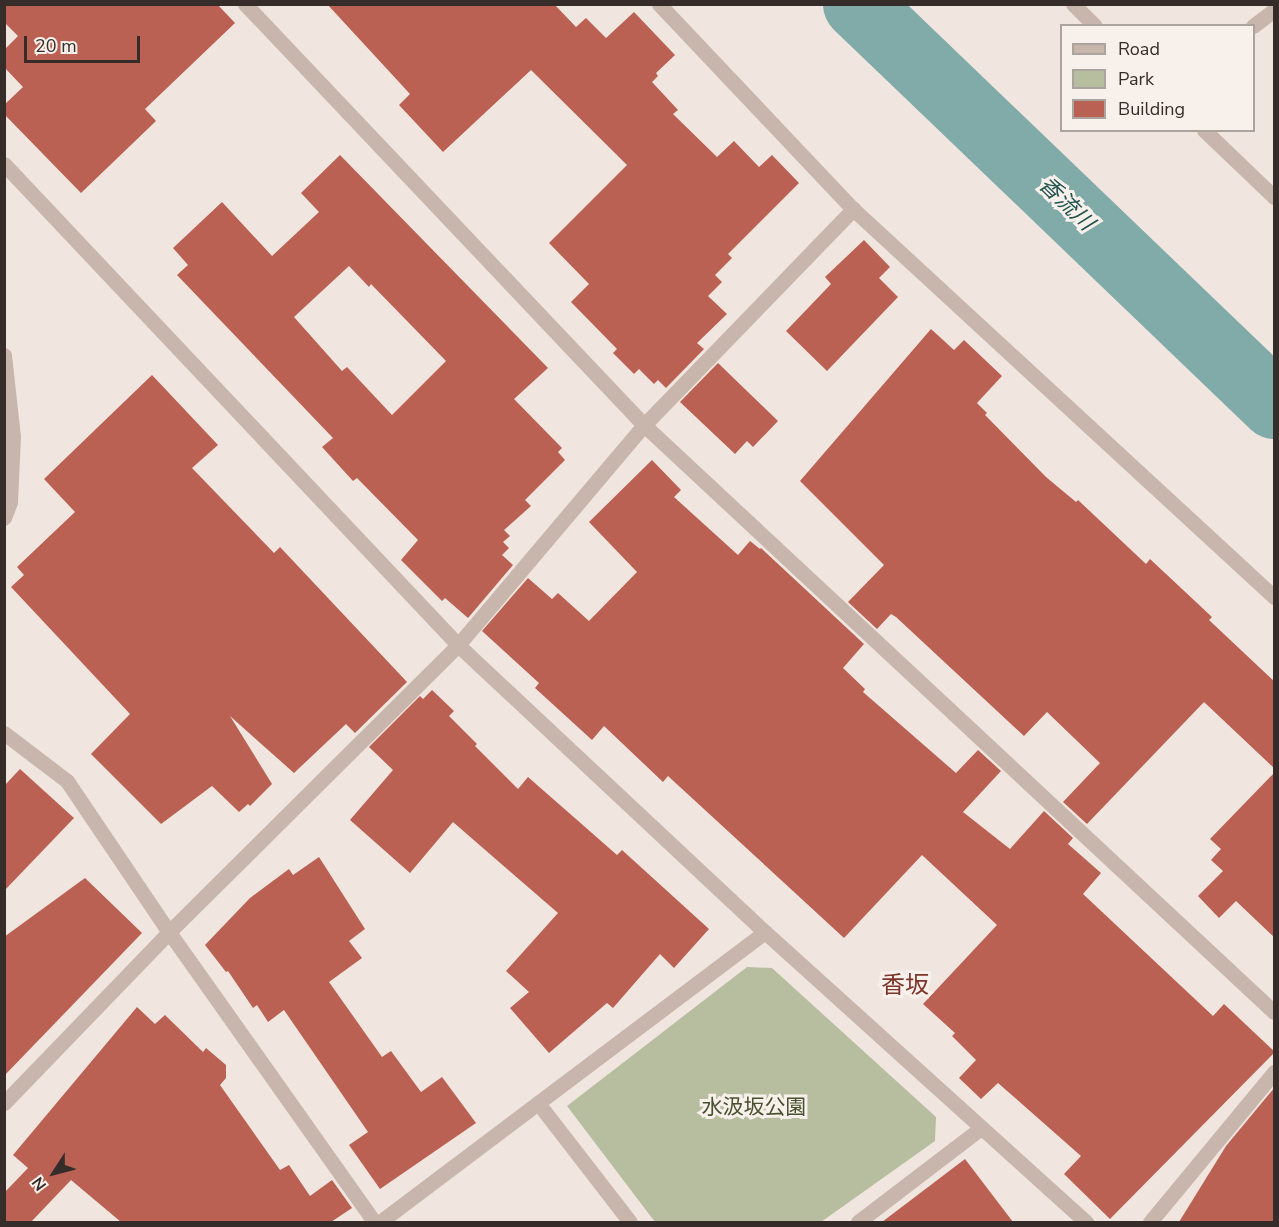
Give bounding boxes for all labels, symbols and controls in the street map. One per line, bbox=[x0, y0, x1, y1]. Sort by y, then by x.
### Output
scale bar bbox=[27, 24, 142, 62]
legend bbox=[1060, 24, 1255, 132]
text: 20 m bbox=[35, 34, 77, 58]
text: Road bbox=[1118, 37, 1160, 61]
text: Park bbox=[1118, 67, 1154, 91]
text: Building bbox=[1118, 97, 1185, 121]
water label: 香流川 bbox=[1033, 172, 1099, 236]
district label: 香坂 bbox=[881, 972, 929, 1000]
park label: 水汲坂公園 bbox=[702, 1094, 806, 1120]
north arrow bbox=[24, 1143, 84, 1203]
text: N bbox=[27, 1172, 52, 1195]

